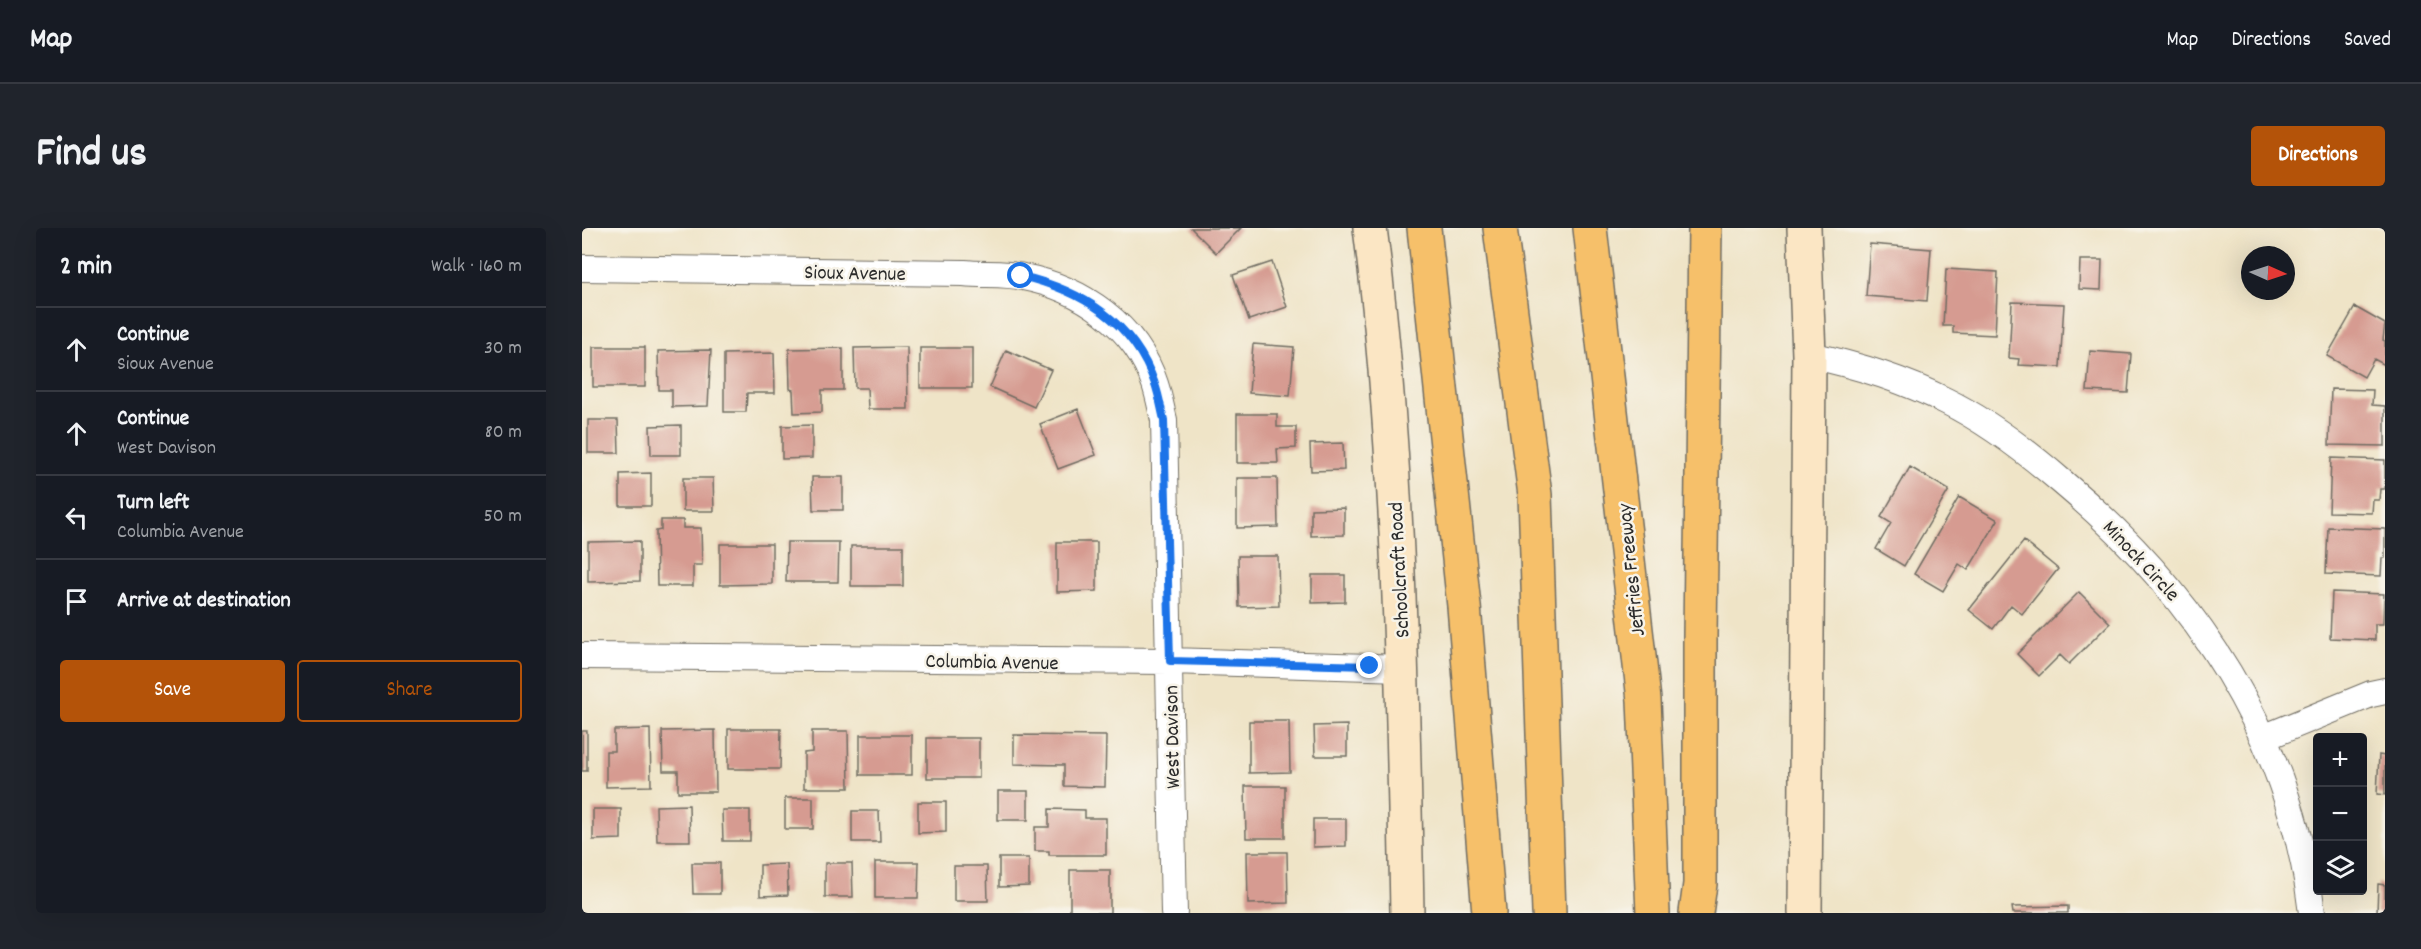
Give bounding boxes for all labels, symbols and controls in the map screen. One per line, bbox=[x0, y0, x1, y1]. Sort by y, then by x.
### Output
text: Map bbox=[30, 21, 72, 61]
text: Map bbox=[2167, 26, 2198, 56]
text: Directions bbox=[2231, 26, 2311, 56]
text: Saved bbox=[2344, 26, 2391, 56]
text: Find us bbox=[36, 126, 147, 186]
button: Directions bbox=[2251, 126, 2385, 186]
north arrow bbox=[2241, 246, 2295, 300]
text: 2 min bbox=[60, 249, 112, 286]
text: Walk · 160 m bbox=[431, 253, 522, 281]
street label: Sioux Avenue bbox=[804, 259, 906, 291]
route start bbox=[1007, 262, 1033, 288]
text: Continue bbox=[117, 320, 189, 351]
icon: ahead bbox=[60, 333, 93, 366]
text: 30 m bbox=[484, 335, 522, 363]
text: Sioux Avenue bbox=[117, 351, 214, 379]
text: Continue bbox=[117, 404, 189, 435]
icon: ahead bbox=[60, 417, 93, 450]
text: 80 m bbox=[485, 419, 522, 447]
text: West Davison bbox=[117, 435, 216, 463]
text: Turn left bbox=[117, 488, 189, 519]
icon: left bbox=[60, 501, 93, 534]
street label: Schoolcraft Road bbox=[1382, 501, 1420, 639]
street label: Jeffries Freeway bbox=[1611, 501, 1655, 637]
text: 50 m bbox=[484, 503, 522, 531]
street label: Minock Circle bbox=[2094, 515, 2185, 609]
text: Columbia Avenue bbox=[117, 519, 244, 547]
icon: arrive bbox=[60, 585, 93, 618]
text: Arrive at destination bbox=[117, 586, 291, 617]
street label: Columbia Avenue bbox=[925, 648, 1059, 680]
route end bbox=[1356, 652, 1382, 678]
button: Save bbox=[60, 660, 285, 722]
button: Share bbox=[297, 660, 522, 722]
street label: West Davison bbox=[1158, 685, 1190, 789]
map controls bbox=[2313, 733, 2367, 895]
button: + bbox=[2313, 733, 2367, 787]
button: − bbox=[2313, 787, 2367, 841]
button: layers bbox=[2313, 841, 2367, 895]

